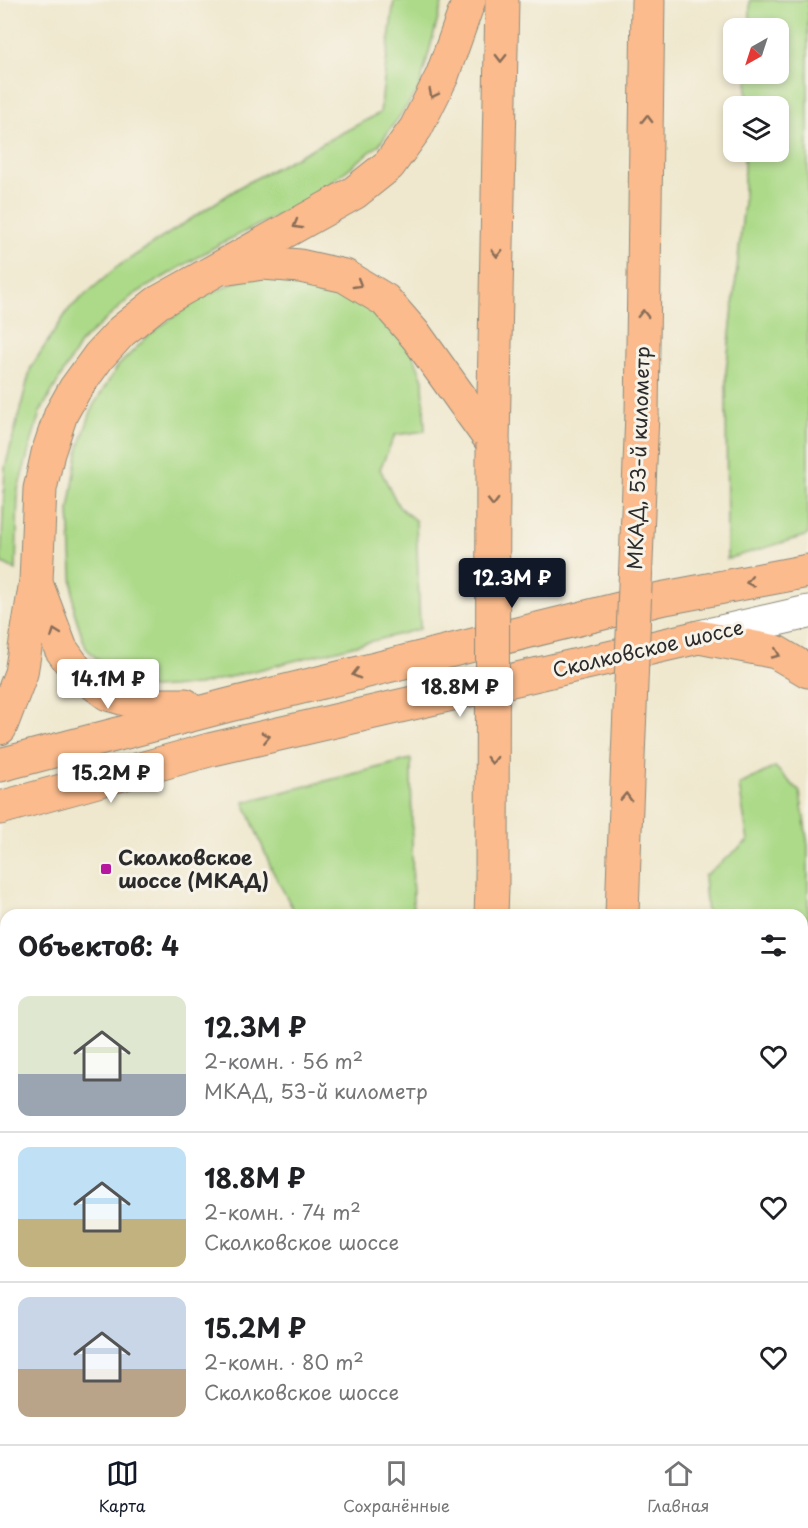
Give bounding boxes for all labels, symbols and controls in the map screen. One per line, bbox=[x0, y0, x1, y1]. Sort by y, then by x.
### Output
north arrow bbox=[723, 18, 789, 84]
map controls bbox=[723, 18, 789, 162]
one-way arrow bbox=[494, 54, 507, 63]
one-way arrow bbox=[429, 87, 441, 98]
button: layers bbox=[723, 96, 789, 162]
one-way arrow bbox=[640, 114, 653, 123]
one-way arrow bbox=[292, 218, 303, 230]
one-way arrow bbox=[491, 249, 503, 258]
one-way arrow bbox=[351, 276, 362, 287]
one-way arrow bbox=[637, 309, 650, 318]
street label: МКАД, 53-й километр bbox=[619, 346, 657, 570]
one-way arrow bbox=[487, 497, 499, 506]
pin: 12.3M ₽ bbox=[457, 558, 567, 609]
text: 12.3M ₽ bbox=[473, 562, 551, 592]
one-way arrow bbox=[746, 575, 756, 588]
street label: Сколковское шоссе bbox=[549, 611, 746, 685]
one-way arrow bbox=[50, 628, 62, 639]
one-way arrow bbox=[770, 647, 781, 659]
pin: 14.1M ₽ bbox=[53, 659, 163, 710]
text: 14.1M ₽ bbox=[71, 663, 145, 693]
one-way arrow bbox=[351, 666, 361, 679]
pin: 18.8M ₽ bbox=[405, 667, 515, 718]
text: 18.8M ₽ bbox=[421, 671, 499, 701]
one-way arrow bbox=[261, 731, 271, 744]
pin: 15.2M ₽ bbox=[56, 753, 166, 804]
one-way arrow bbox=[486, 755, 498, 764]
text: 15.2M ₽ bbox=[72, 757, 150, 787]
one-way arrow bbox=[620, 793, 633, 802]
place label: Сколковское шоссе (МКАД) bbox=[118, 842, 269, 895]
marker: Сколковское шоссе (МКАД) bbox=[99, 862, 113, 876]
text: Объектов: 4 bbox=[18, 926, 179, 965]
icon: filters bbox=[757, 929, 790, 962]
text: 12.3M ₽ bbox=[204, 1007, 306, 1046]
icon: home bbox=[66, 1020, 138, 1092]
icon: heart bbox=[757, 1040, 790, 1073]
text: 2-комн. · 56 m² bbox=[204, 1046, 363, 1076]
text: МКАД, 53-й километр bbox=[204, 1076, 428, 1106]
text: 18.8M ₽ bbox=[204, 1158, 305, 1197]
icon: home bbox=[66, 1171, 138, 1243]
icon: heart bbox=[757, 1191, 790, 1224]
text: 2-комн. · 74 m² bbox=[204, 1197, 361, 1227]
text: Сколковское шоссе bbox=[204, 1227, 399, 1257]
text: 15.2M ₽ bbox=[204, 1308, 306, 1347]
icon: home bbox=[66, 1321, 138, 1393]
icon: heart bbox=[757, 1341, 790, 1374]
text: 2-комн. · 80 m² bbox=[204, 1347, 364, 1377]
text: Сколковское шоссе bbox=[204, 1377, 399, 1407]
tab: Карта bbox=[99, 1457, 146, 1517]
tab: Сохранённые bbox=[343, 1457, 450, 1517]
tab: Главная bbox=[647, 1457, 709, 1517]

